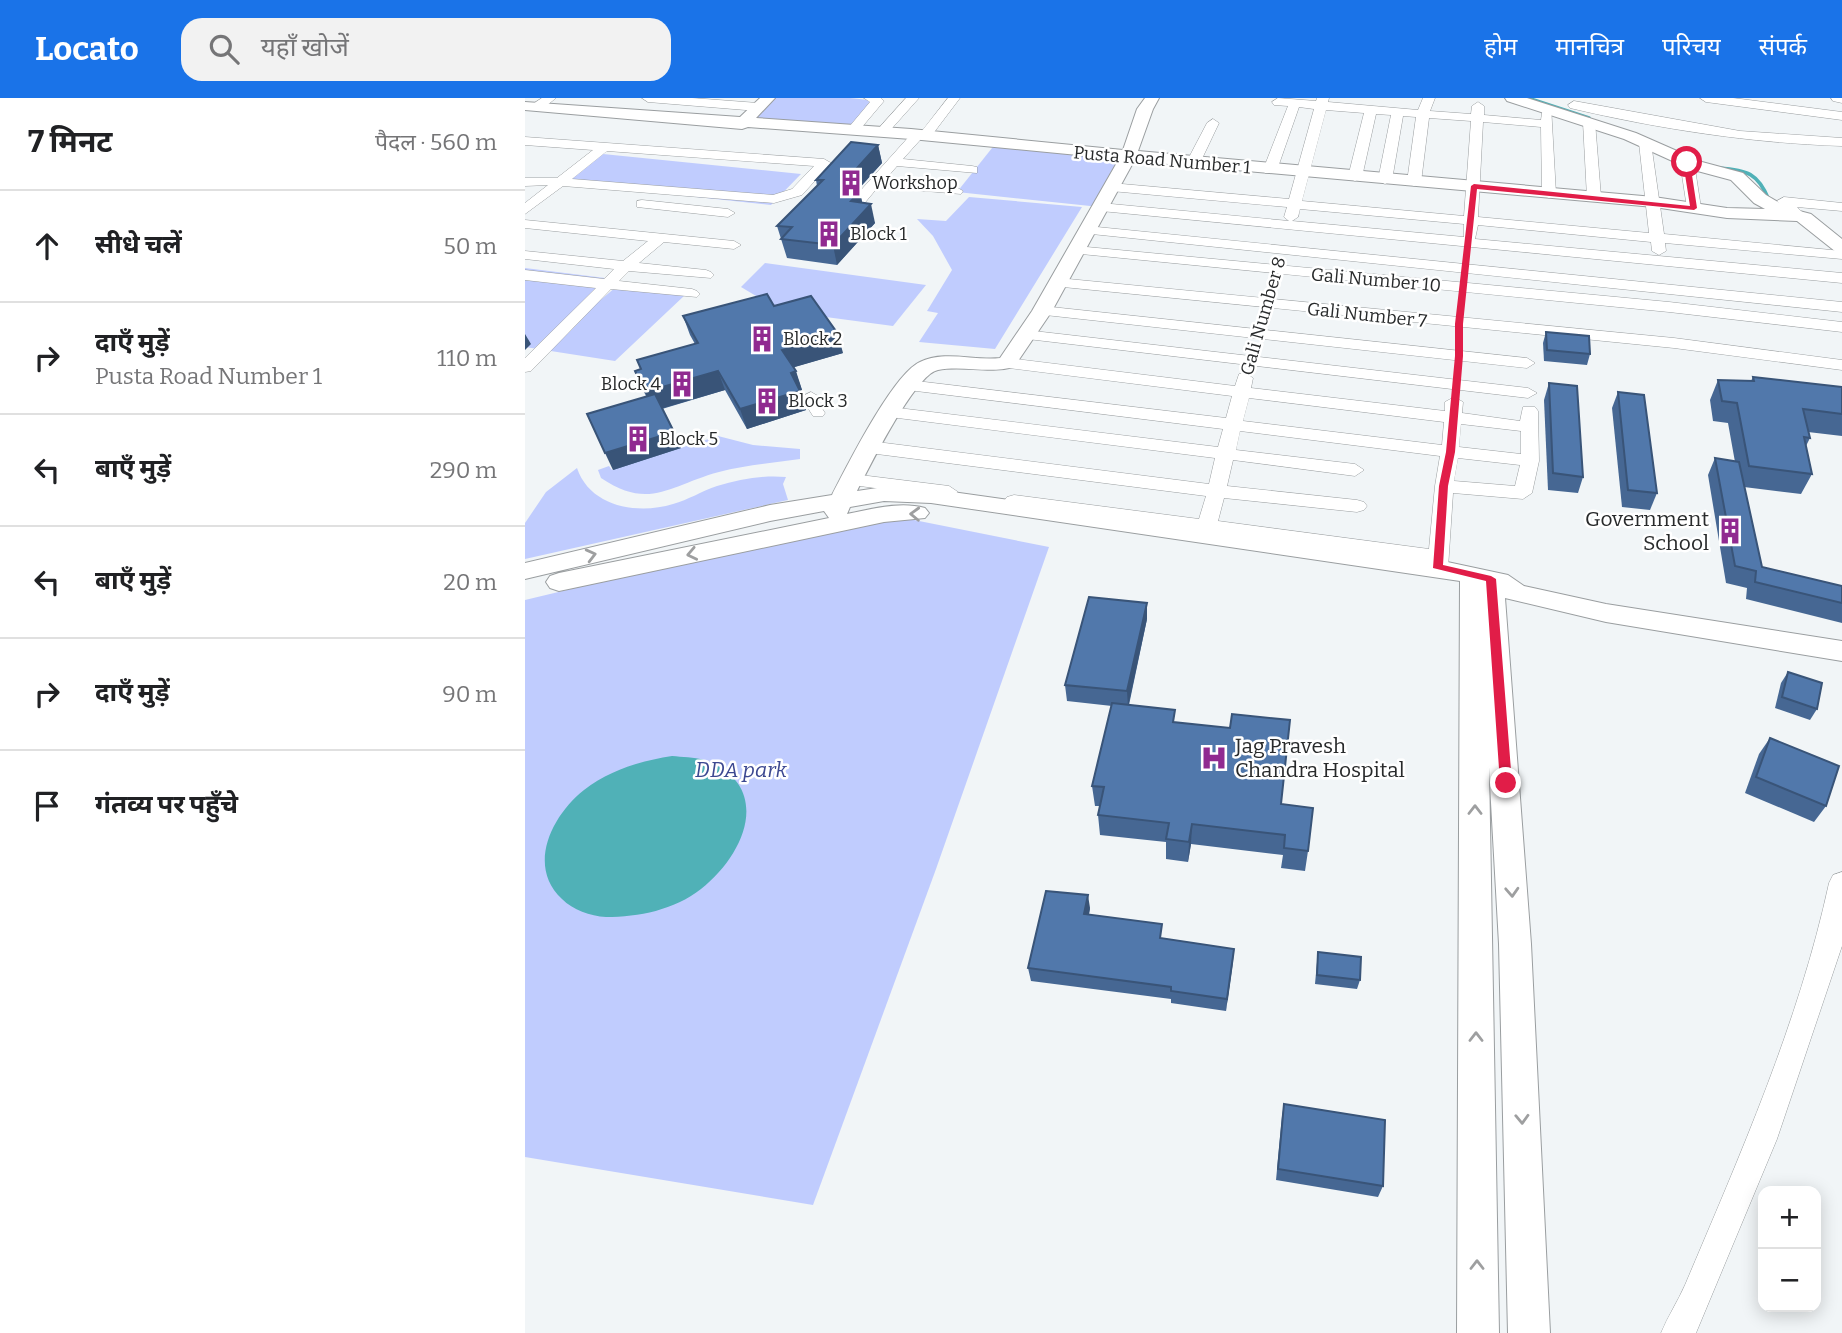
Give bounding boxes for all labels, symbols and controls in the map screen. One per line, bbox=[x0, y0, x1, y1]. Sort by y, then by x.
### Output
search box bbox=[181, 18, 671, 81]
text: Locato bbox=[35, 29, 139, 69]
icon: search bbox=[205, 30, 243, 68]
text: यहाँ खोजें bbox=[261, 32, 349, 63]
text: होम bbox=[1484, 33, 1517, 61]
text: मानचित्र bbox=[1555, 33, 1624, 61]
text: परिचय bbox=[1662, 33, 1721, 61]
text: संपर्क bbox=[1759, 33, 1807, 61]
text: 7 मिनट bbox=[28, 124, 113, 160]
text: पैदल · 560 m bbox=[375, 128, 497, 156]
street label: Pusta Road Number 1 bbox=[1073, 141, 1252, 179]
route start bbox=[1671, 146, 1702, 177]
building icon: Workshop bbox=[836, 168, 866, 198]
place label: Workshop bbox=[872, 172, 958, 194]
building icon: Block 1 bbox=[814, 219, 844, 249]
place label: Block 1 bbox=[850, 223, 908, 245]
icon: ahead bbox=[28, 227, 66, 265]
text: सीधे चलें bbox=[95, 229, 182, 260]
text: 50 m bbox=[443, 232, 497, 260]
street label: Gali Number 8 bbox=[1236, 254, 1290, 378]
street label: Gali Number 10 bbox=[1310, 263, 1442, 297]
street label: Gali Number 7 bbox=[1306, 298, 1428, 332]
building icon: Block 2 bbox=[747, 324, 777, 354]
text: दाएँ मुड़ें bbox=[95, 327, 170, 358]
place label: Block 2 bbox=[783, 328, 842, 350]
icon: right bbox=[28, 339, 66, 377]
text: 110 m bbox=[437, 344, 497, 372]
text: Pusta Road Number 1 bbox=[95, 362, 322, 390]
building icon: Block 4 bbox=[667, 369, 697, 399]
place label: Block 4 bbox=[601, 373, 661, 395]
building icon: Block 3 bbox=[752, 386, 782, 416]
place label: Block 3 bbox=[788, 390, 848, 412]
building icon: Block 5 bbox=[623, 424, 653, 454]
place label: Block 5 bbox=[659, 428, 718, 450]
icon: left bbox=[28, 451, 66, 489]
text: बाएँ मुड़ें bbox=[95, 453, 171, 484]
text: 290 m bbox=[430, 456, 497, 484]
one-way arrow bbox=[909, 506, 920, 521]
place label: Government School bbox=[1585, 506, 1709, 556]
building icon: Government School bbox=[1715, 516, 1745, 546]
one-way arrow bbox=[686, 545, 698, 560]
one-way arrow bbox=[585, 549, 597, 563]
icon: left bbox=[28, 563, 66, 601]
text: बाएँ मुड़ें bbox=[95, 565, 171, 596]
text: 20 m bbox=[443, 568, 497, 596]
icon: right bbox=[28, 675, 66, 713]
text: दाएँ मुड़ें bbox=[95, 677, 170, 708]
text: 90 m bbox=[442, 680, 497, 708]
place label: Jag Pravesh Chandra Hospital bbox=[1234, 733, 1405, 783]
hospital icon: Jag Pravesh Chandra Hospital bbox=[1199, 743, 1229, 773]
park label: DDA park bbox=[695, 757, 788, 783]
route end bbox=[1490, 767, 1521, 798]
icon: arrive bbox=[28, 787, 66, 825]
text: गंतव्य पर पहुँचे bbox=[95, 789, 238, 820]
one-way arrow bbox=[1467, 804, 1483, 815]
one-way arrow bbox=[1504, 886, 1519, 897]
one-way arrow bbox=[1468, 1032, 1484, 1042]
one-way arrow bbox=[1514, 1114, 1529, 1125]
map controls bbox=[1758, 1186, 1821, 1312]
button: + bbox=[1758, 1186, 1821, 1249]
button: − bbox=[1758, 1249, 1821, 1312]
one-way arrow bbox=[1469, 1259, 1485, 1270]

